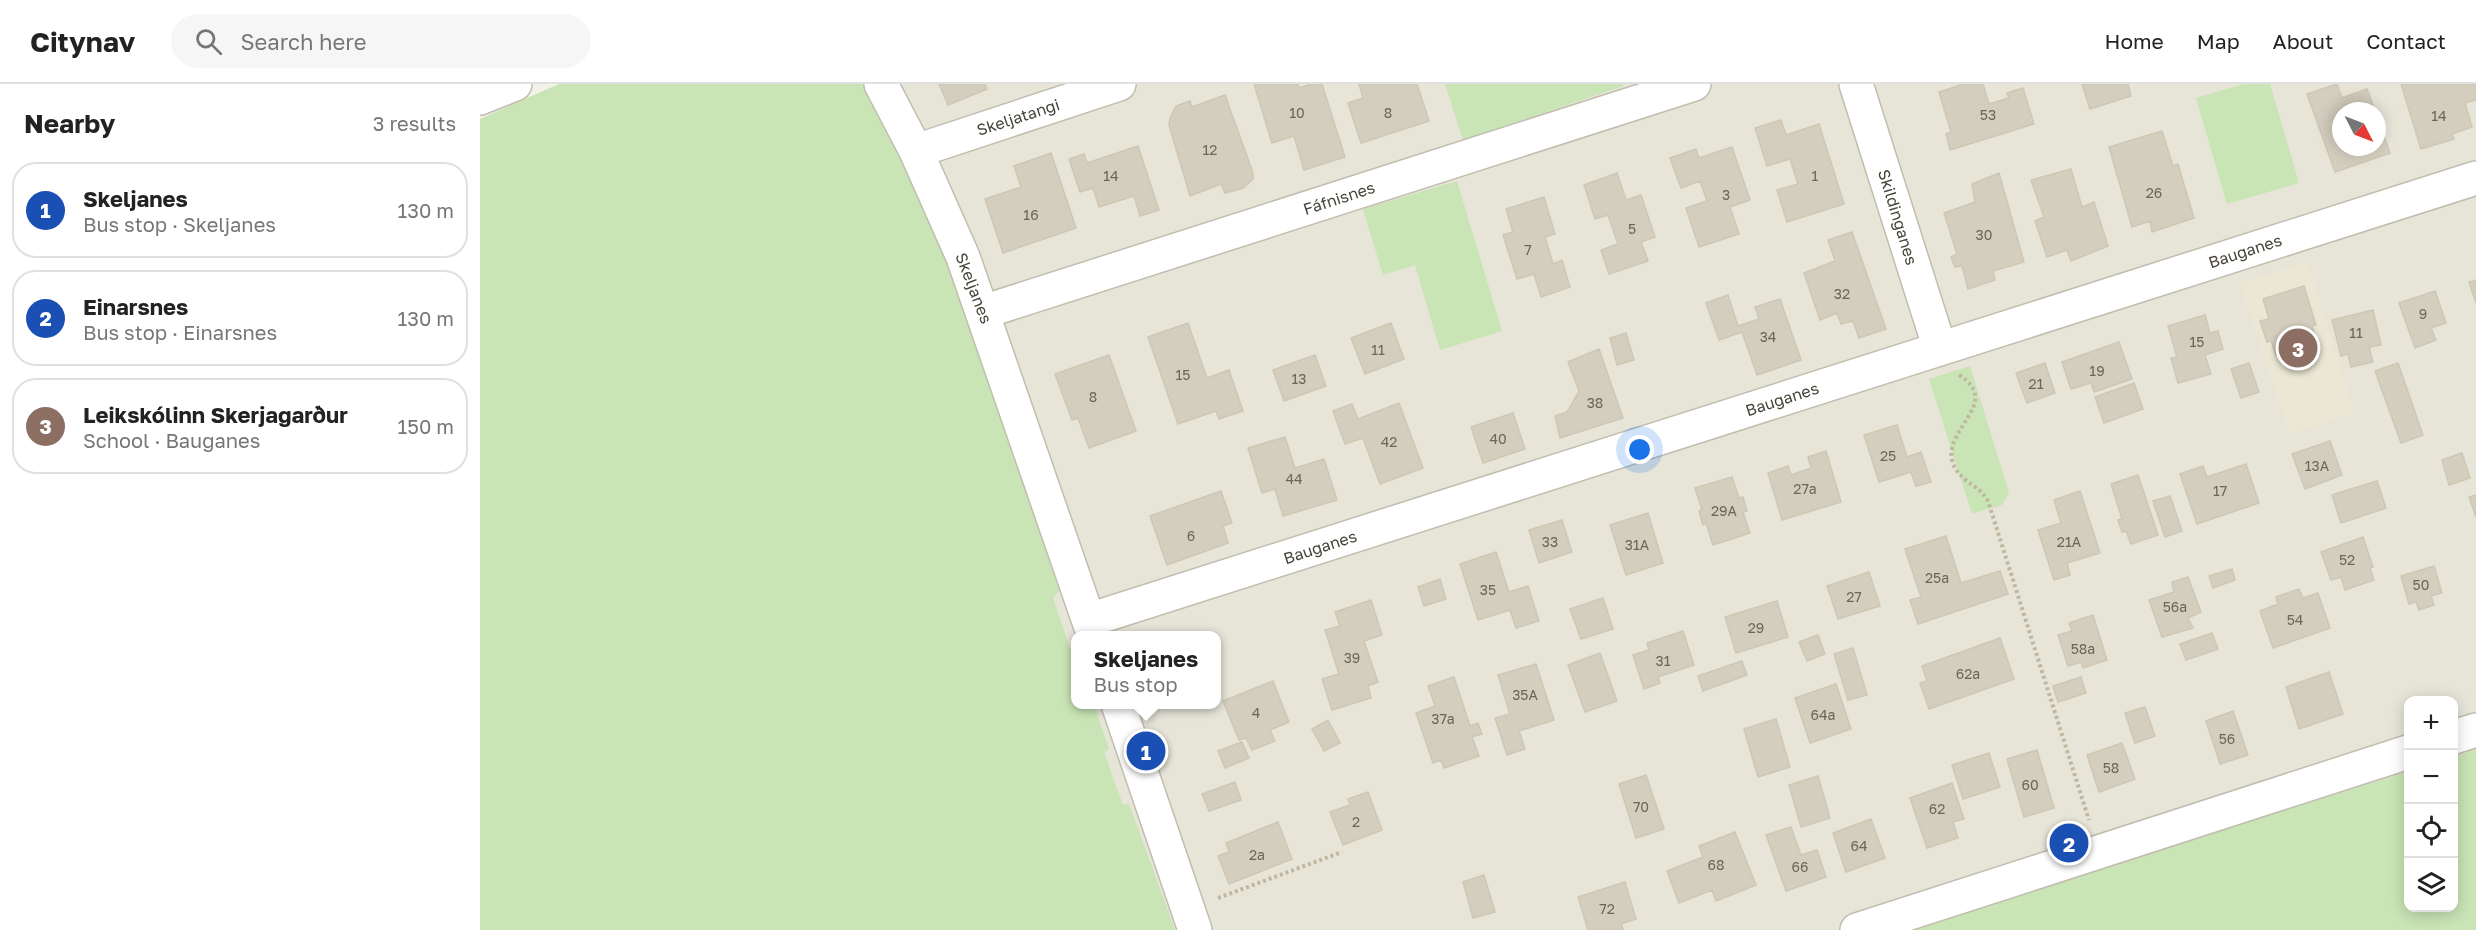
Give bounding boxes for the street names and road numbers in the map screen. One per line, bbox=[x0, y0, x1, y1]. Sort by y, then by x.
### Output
street label: Skeljatangi bbox=[974, 94, 1062, 140]
street label: Skildinganes bbox=[1874, 167, 1922, 267]
street label: Fáfnisnes bbox=[1301, 177, 1377, 219]
street label: Bauganes bbox=[2206, 230, 2284, 272]
street label: Skeljanes bbox=[951, 250, 997, 326]
street label: Bauganes bbox=[1743, 378, 1821, 420]
street label: Bauganes bbox=[1281, 526, 1359, 568]

